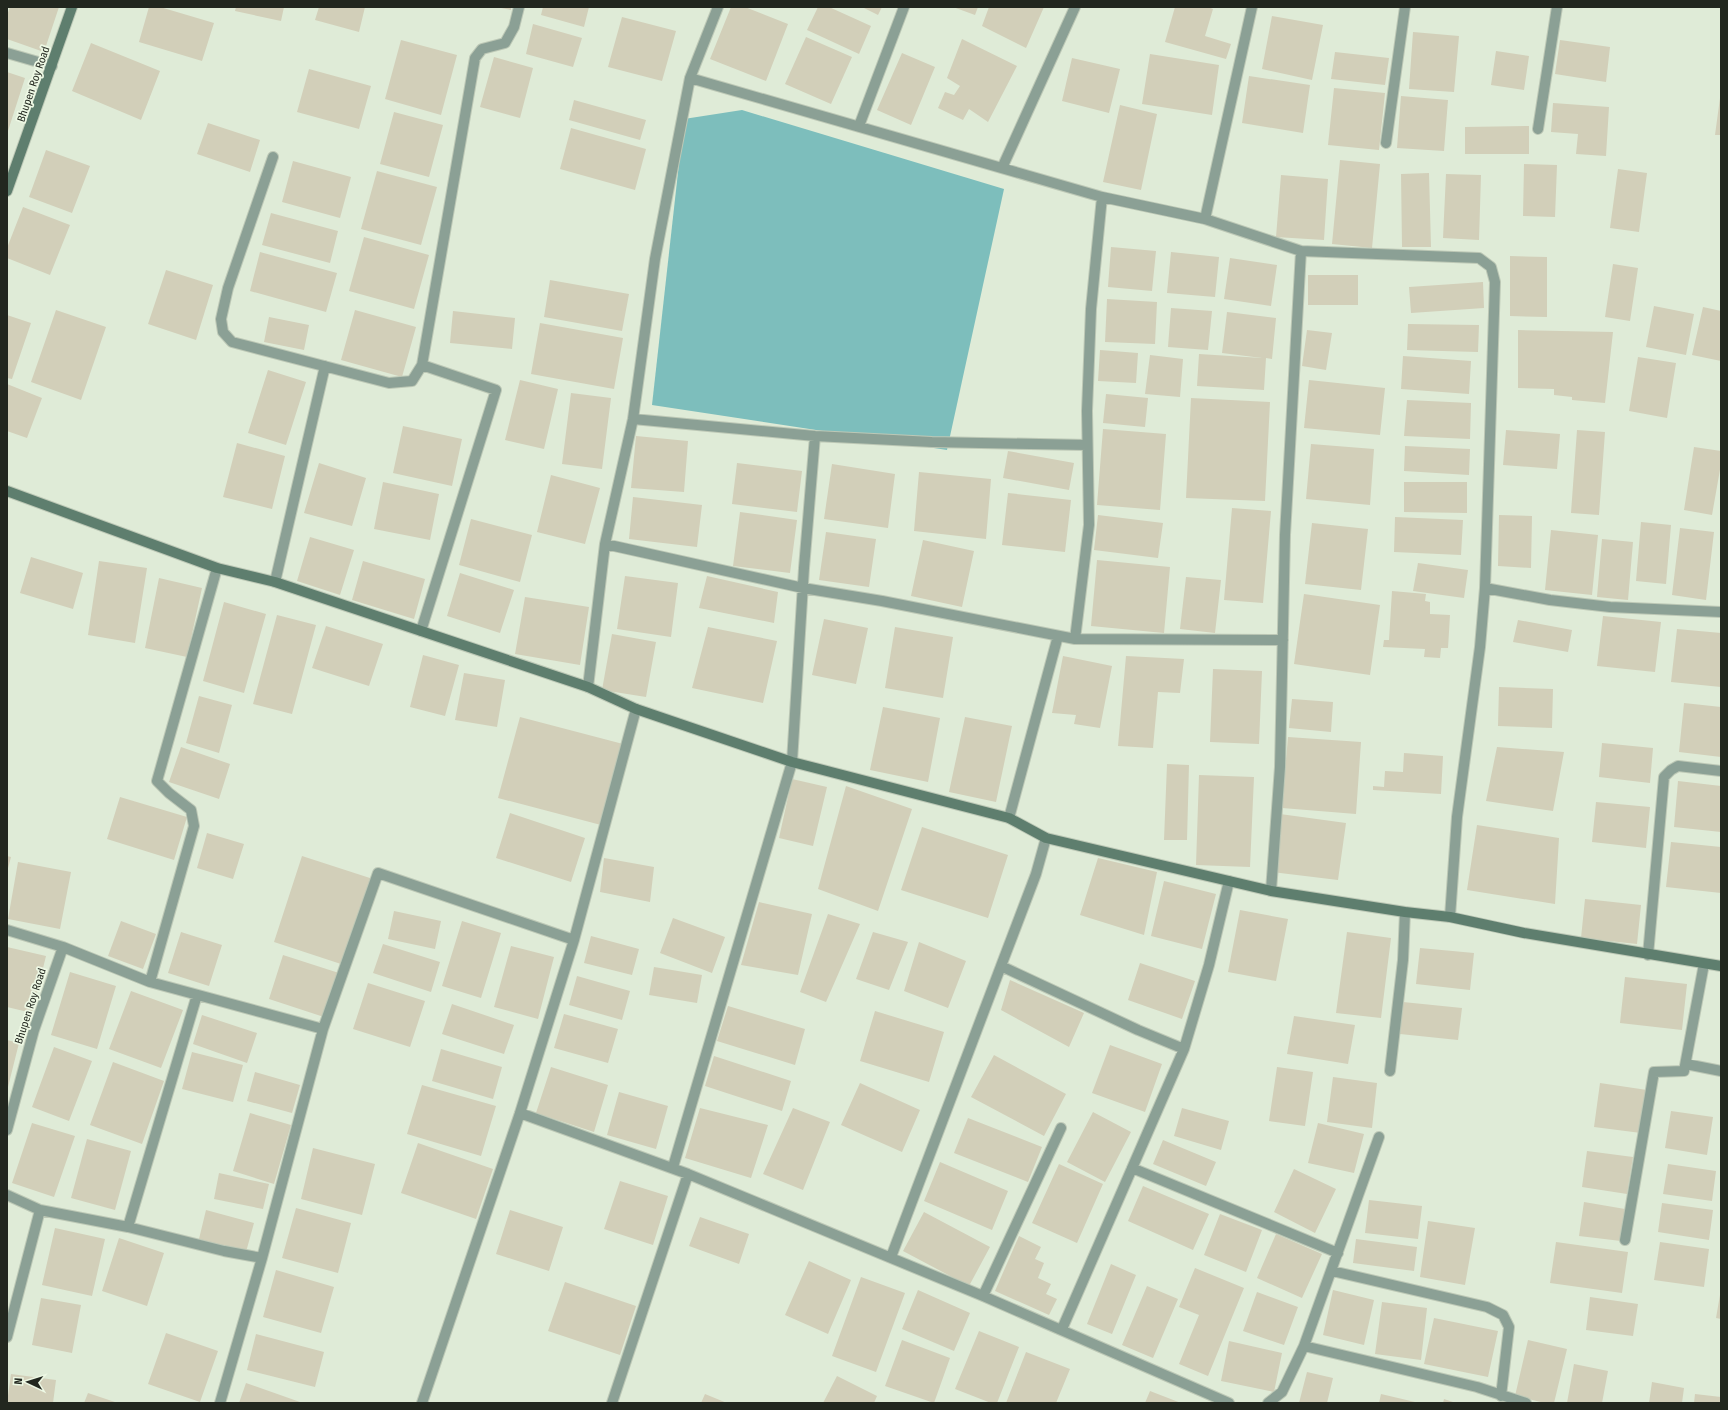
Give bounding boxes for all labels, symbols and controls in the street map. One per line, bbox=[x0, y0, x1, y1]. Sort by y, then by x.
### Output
street label: Bhupen Roy Road bbox=[14, 45, 52, 124]
street label: Bhupen Roy Road bbox=[12, 967, 49, 1046]
north arrow bbox=[8, 1362, 48, 1402]
text: N bbox=[12, 1378, 25, 1385]

